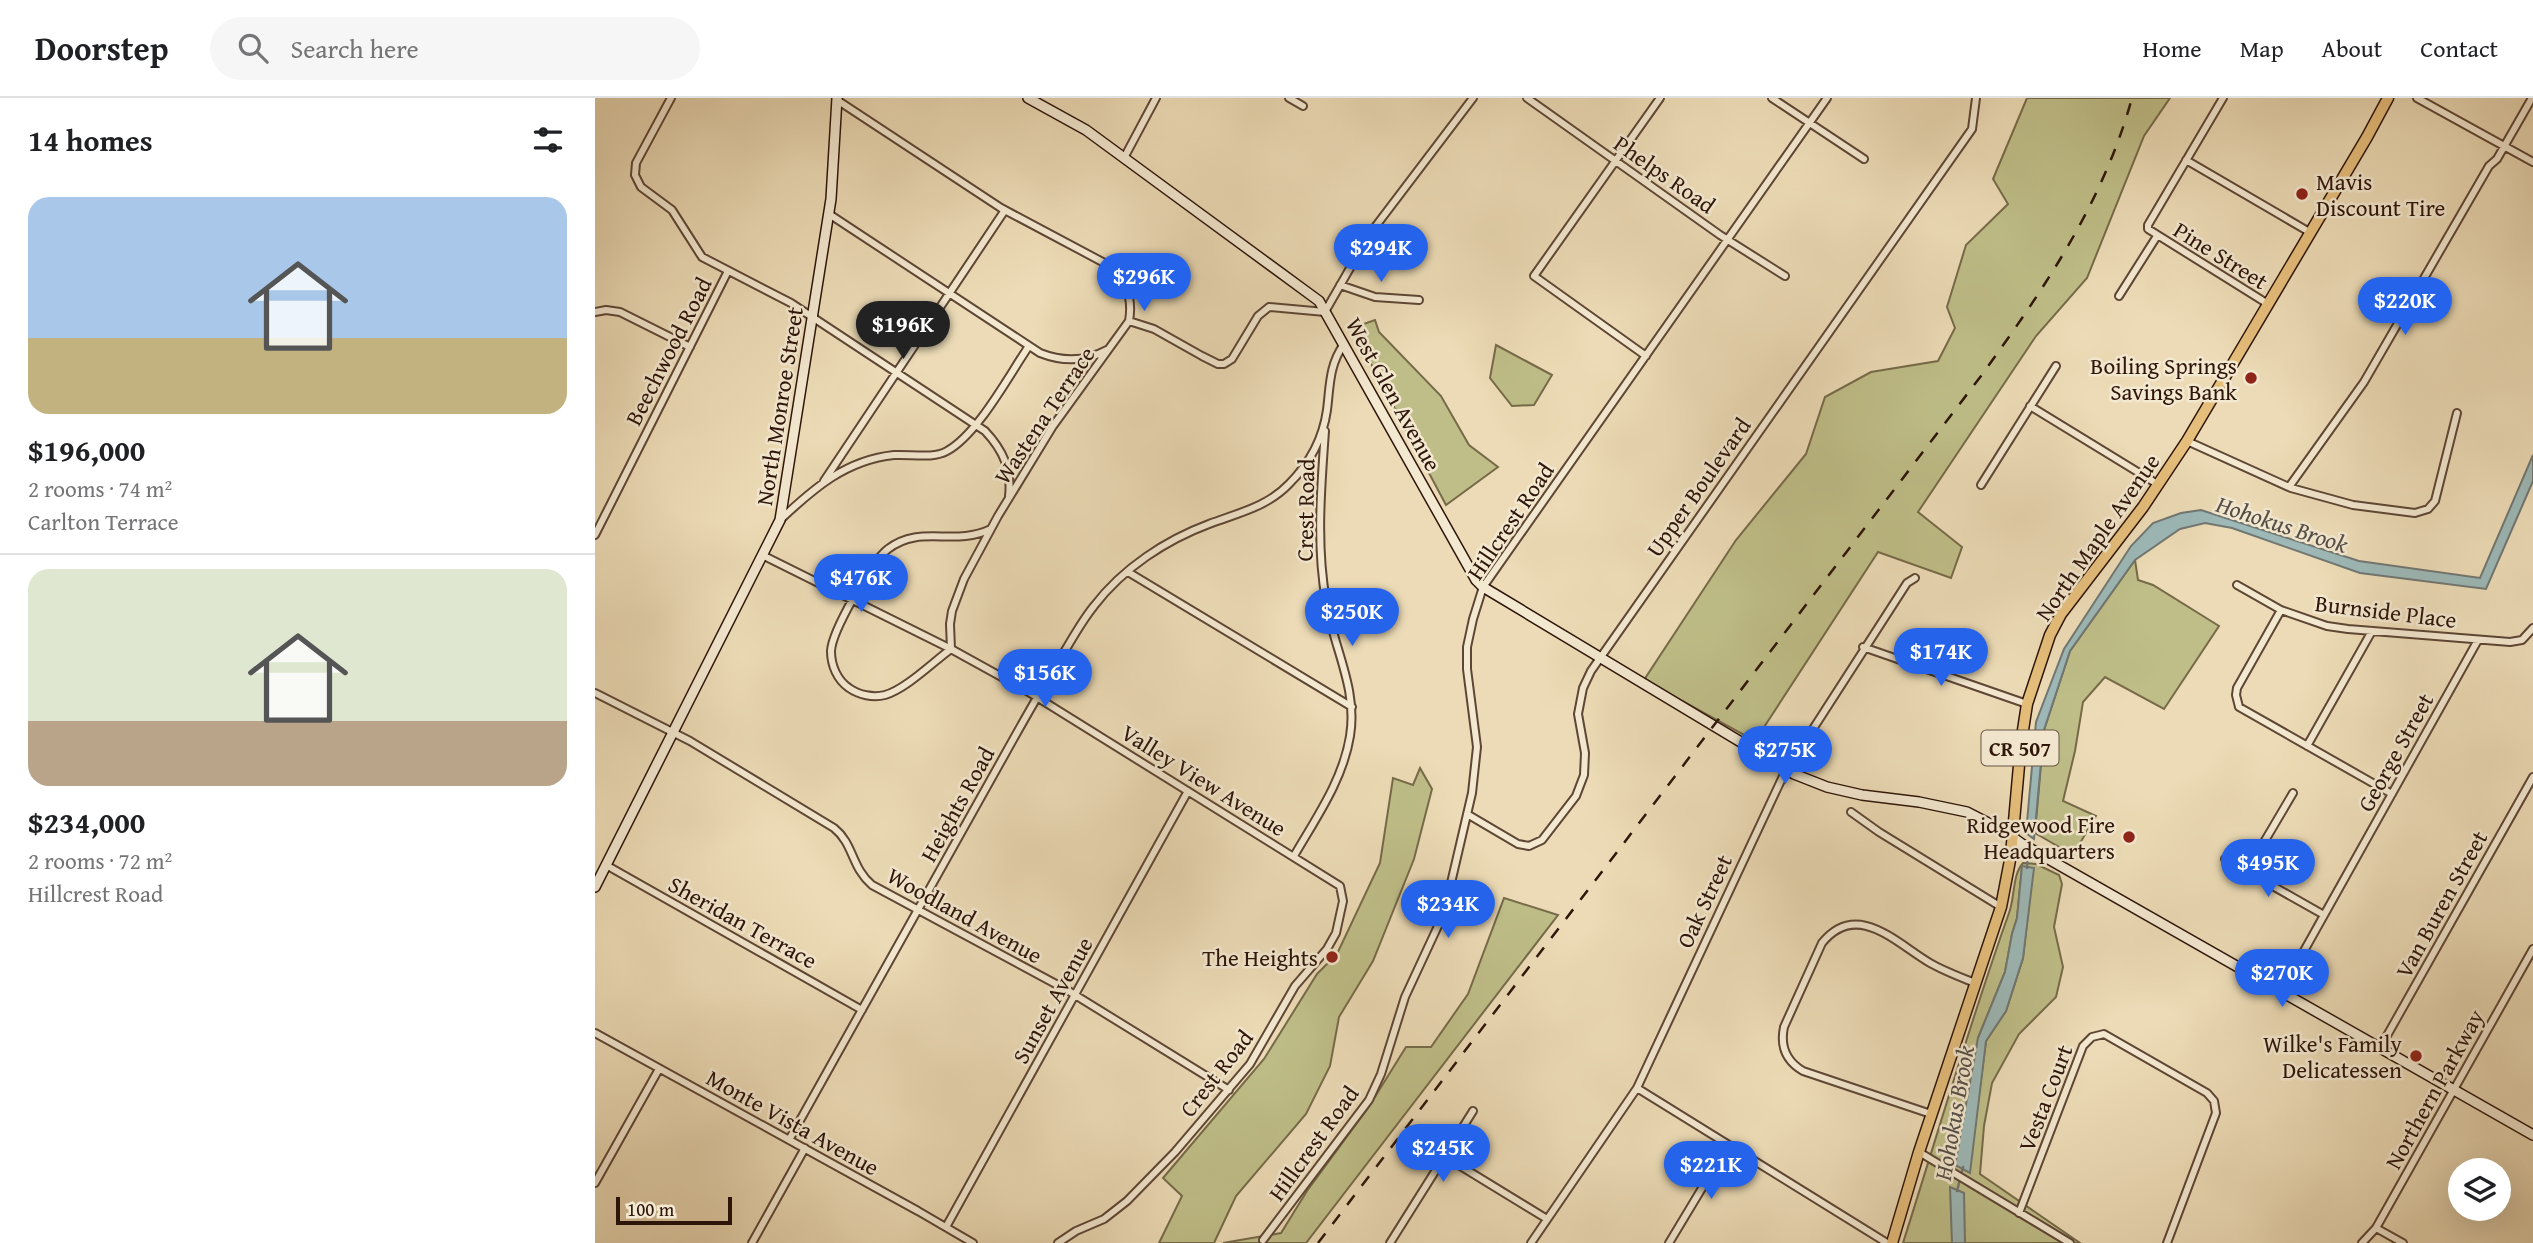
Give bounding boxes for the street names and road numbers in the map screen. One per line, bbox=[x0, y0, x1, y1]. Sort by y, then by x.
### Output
street label: Phelps Road bbox=[1608, 127, 1723, 222]
street label: Pine Street bbox=[2167, 213, 2275, 297]
street label: Beechwood Road bbox=[616, 271, 720, 431]
street label: North Monroe Street bbox=[747, 304, 811, 508]
street label: West Glen Avenue bbox=[1338, 311, 1450, 477]
street label: Wastena Terrace bbox=[986, 340, 1102, 490]
street label: Upper Boulevard bbox=[1638, 410, 1759, 563]
street label: North Maple Avenue bbox=[2027, 447, 2167, 627]
street label: Hillcrest Road bbox=[1459, 455, 1562, 586]
street label: Crest Road bbox=[1288, 458, 1322, 562]
street label: Burnside Place bbox=[2313, 586, 2459, 636]
street label: George Street bbox=[2349, 687, 2441, 817]
street label: Valley View Avenue bbox=[1115, 716, 1293, 844]
road number: CR 507 bbox=[1981, 730, 2059, 766]
street label: Heights Road bbox=[912, 740, 1003, 868]
street label: Van Buren Street bbox=[2387, 824, 2495, 984]
street label: Oak Street bbox=[1668, 849, 1740, 953]
street label: Woodland Avenue bbox=[881, 859, 1049, 971]
street label: Sheridan Terrace bbox=[663, 867, 823, 977]
street label: Sunset Avenue bbox=[1004, 931, 1100, 1069]
street label: Northern Parkway bbox=[2376, 1003, 2492, 1175]
street label: Crest Road bbox=[1171, 1022, 1261, 1124]
street label: Vesta Court bbox=[2010, 1040, 2080, 1156]
street label: Monte Vista Avenue bbox=[701, 1061, 885, 1183]
street label: Hillcrest Road bbox=[1260, 1078, 1367, 1207]

